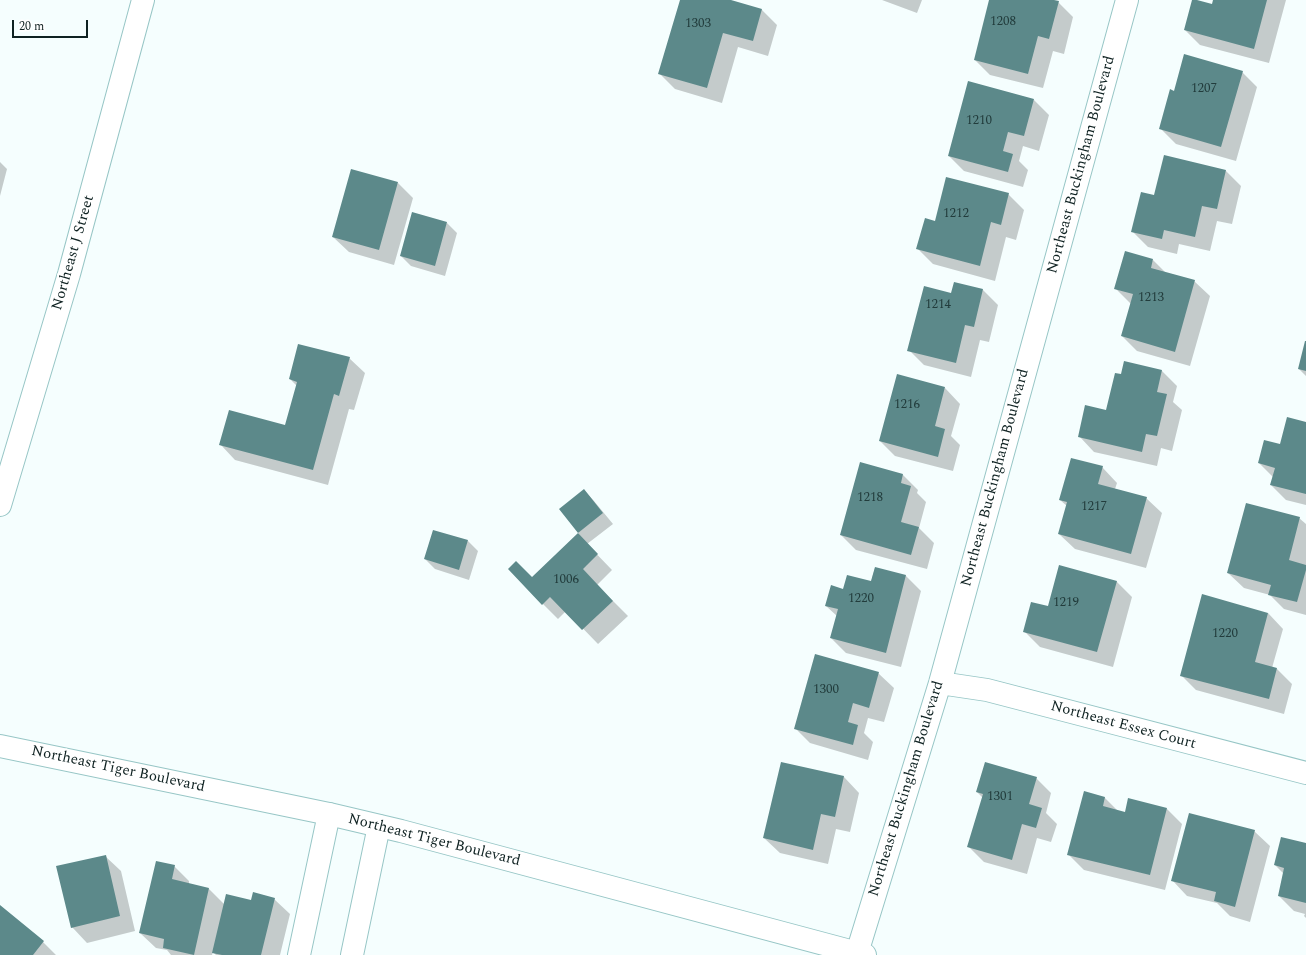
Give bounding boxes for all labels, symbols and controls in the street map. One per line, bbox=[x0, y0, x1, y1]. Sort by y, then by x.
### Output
scale bar bbox=[14, 12, 90, 38]
house number: 1208 bbox=[990, 14, 1016, 30]
house number: 1303 bbox=[685, 16, 711, 32]
text: 20 m bbox=[19, 17, 44, 36]
street label: Northeast Buckingham Boulevard bbox=[1044, 54, 1120, 276]
house number: 1207 bbox=[1191, 81, 1217, 97]
house number: 1210 bbox=[966, 113, 992, 129]
street label: Northeast J Street bbox=[49, 193, 99, 313]
house number: 1212 bbox=[943, 206, 969, 222]
house number: 1213 bbox=[1138, 290, 1164, 306]
house number: 1214 bbox=[925, 297, 951, 313]
street label: Northeast Buckingham Boulevard bbox=[958, 367, 1034, 589]
house number: 1216 bbox=[894, 397, 920, 413]
house number: 1218 bbox=[857, 490, 883, 506]
house number: 1217 bbox=[1081, 499, 1107, 515]
house number: 1006 bbox=[553, 572, 579, 588]
house number: 1220 bbox=[848, 591, 874, 607]
house number: 1219 bbox=[1053, 595, 1079, 611]
house number: 1220 bbox=[1212, 626, 1238, 642]
street label: Northeast Buckingham Boulevard bbox=[866, 679, 948, 899]
house number: 1300 bbox=[813, 682, 839, 698]
street label: Northeast Essex Court bbox=[1048, 698, 1198, 754]
street label: Northeast Tiger Boulevard bbox=[30, 743, 206, 797]
house number: 1301 bbox=[987, 789, 1013, 805]
street label: Northeast Tiger Boulevard bbox=[346, 811, 522, 871]

